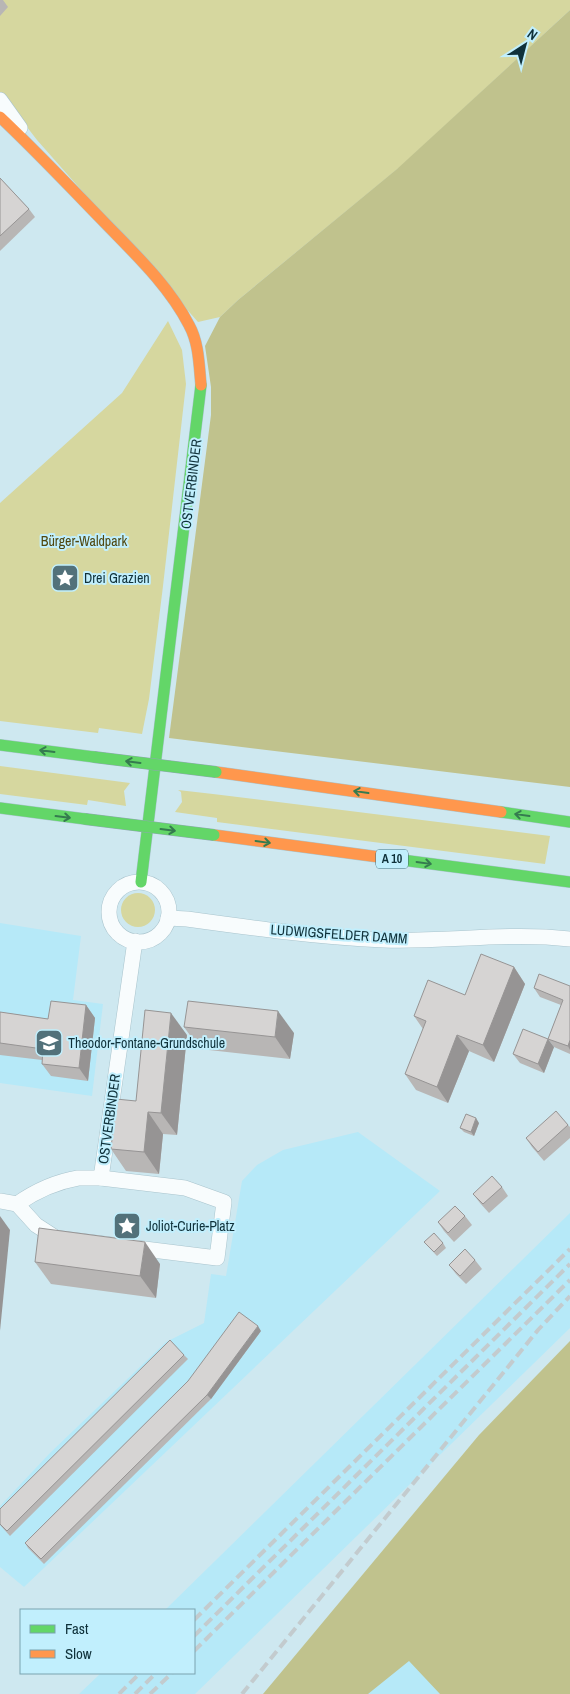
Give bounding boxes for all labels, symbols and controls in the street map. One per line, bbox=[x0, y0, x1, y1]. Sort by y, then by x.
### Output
north arrow bbox=[500, 20, 550, 70]
text: N bbox=[524, 25, 541, 44]
street label: OSTVERBINDER bbox=[177, 438, 205, 530]
park label: Bürger-Waldpark bbox=[41, 532, 127, 550]
place icon: Drei Grazien bbox=[50, 563, 80, 593]
place label: Drei Grazien bbox=[84, 569, 150, 587]
one-way arrow bbox=[40, 746, 56, 756]
one-way arrow bbox=[125, 757, 141, 767]
one-way arrow bbox=[353, 787, 369, 797]
one-way arrow bbox=[514, 810, 530, 820]
one-way arrow bbox=[55, 812, 71, 822]
one-way arrow bbox=[160, 825, 176, 835]
one-way arrow bbox=[254, 837, 270, 847]
road number: A 10 bbox=[376, 850, 408, 869]
one-way arrow bbox=[416, 858, 432, 868]
street label: LUDWIGSFELDER DAMM bbox=[270, 920, 408, 948]
school or university icon: Theodor-Fontane-Grundschule bbox=[34, 1028, 64, 1058]
place label: Theodor-Fontane-Grundschule bbox=[68, 1034, 225, 1052]
street label: OSTVERBINDER bbox=[94, 1073, 124, 1165]
place icon: Joliot-Curie-Platz bbox=[112, 1211, 142, 1241]
place label: Joliot-Curie-Platz bbox=[146, 1217, 235, 1235]
legend bbox=[20, 1609, 195, 1674]
text: Fast bbox=[65, 1618, 89, 1639]
text: Slow bbox=[65, 1643, 92, 1664]

